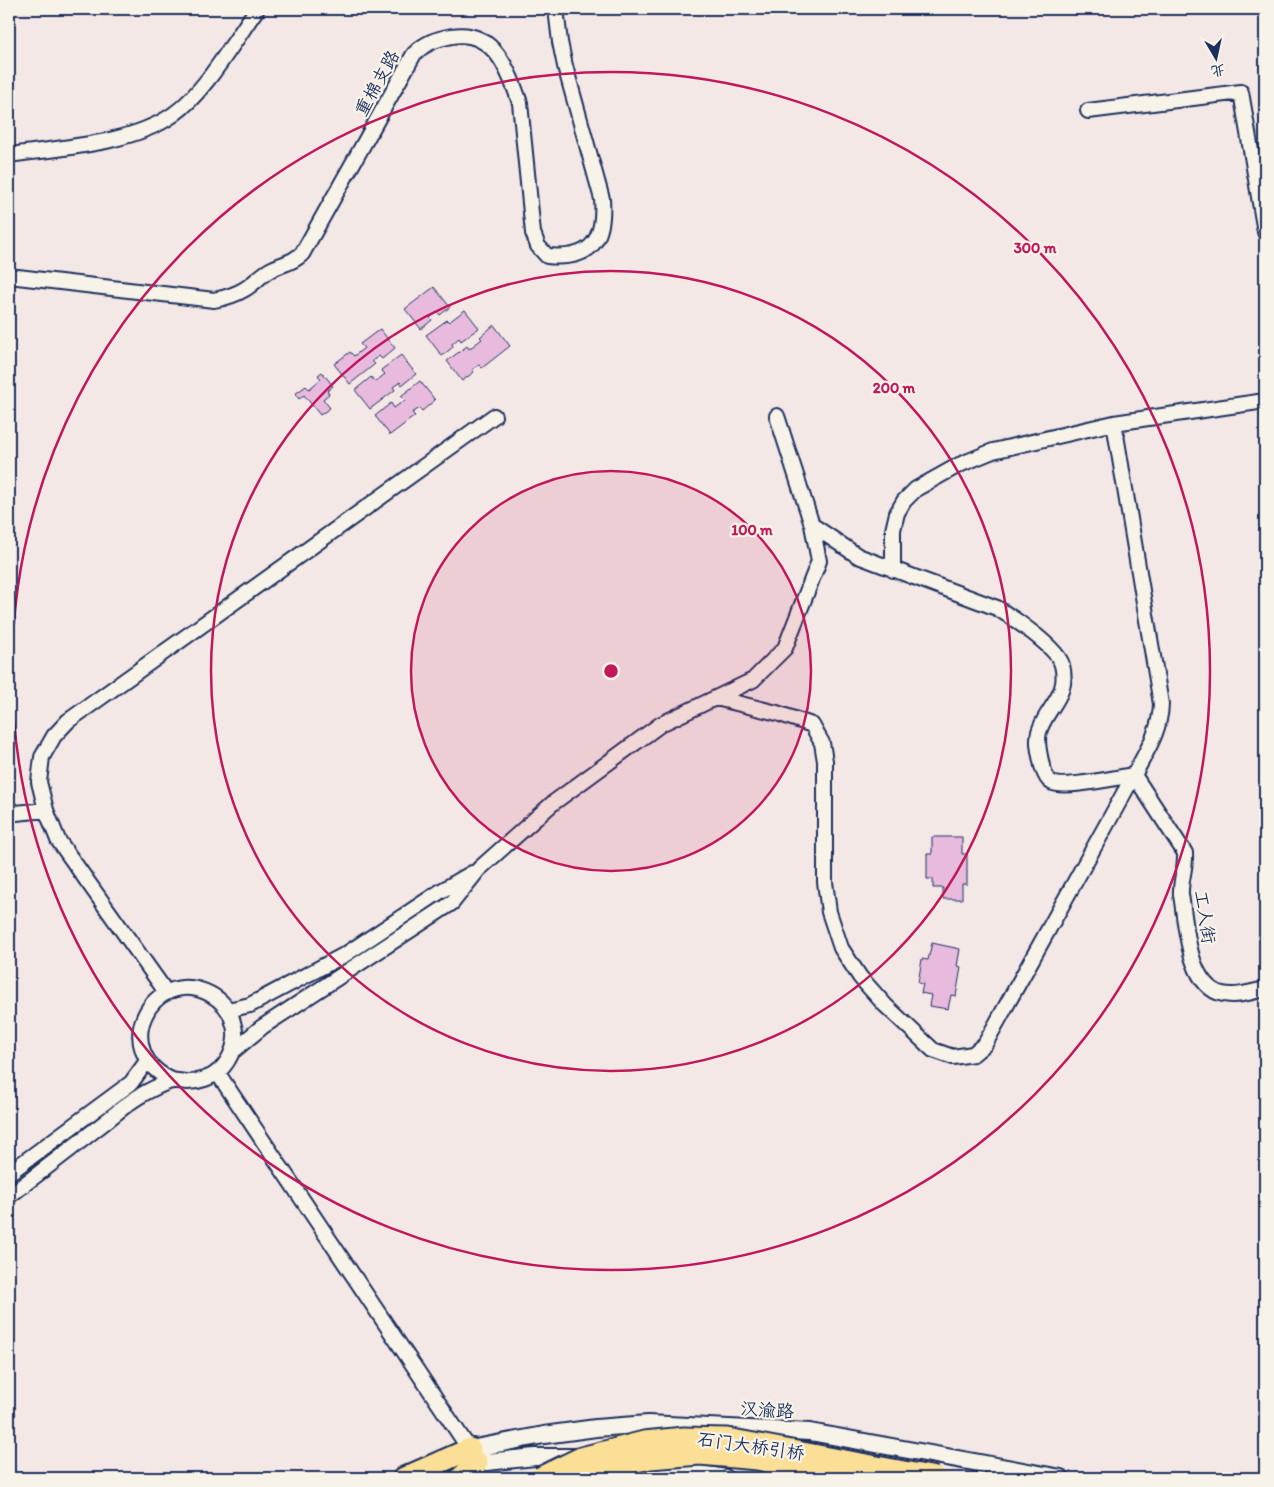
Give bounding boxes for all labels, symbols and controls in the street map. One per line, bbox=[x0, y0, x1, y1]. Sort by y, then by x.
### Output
north arrow bbox=[1192, 32, 1242, 82]
street label: 重棉支路 bbox=[350, 46, 404, 120]
text: 北 bbox=[1210, 61, 1226, 80]
text: 300 m bbox=[1014, 239, 1057, 257]
text: 200 m bbox=[873, 379, 916, 397]
text: 100 m bbox=[731, 521, 773, 539]
centre of rings bbox=[602, 662, 620, 680]
street label: 工人街 bbox=[1190, 889, 1220, 945]
street label: 汉渝路 bbox=[739, 1398, 795, 1422]
street label: 石门大桥引桥 bbox=[696, 1428, 806, 1464]

